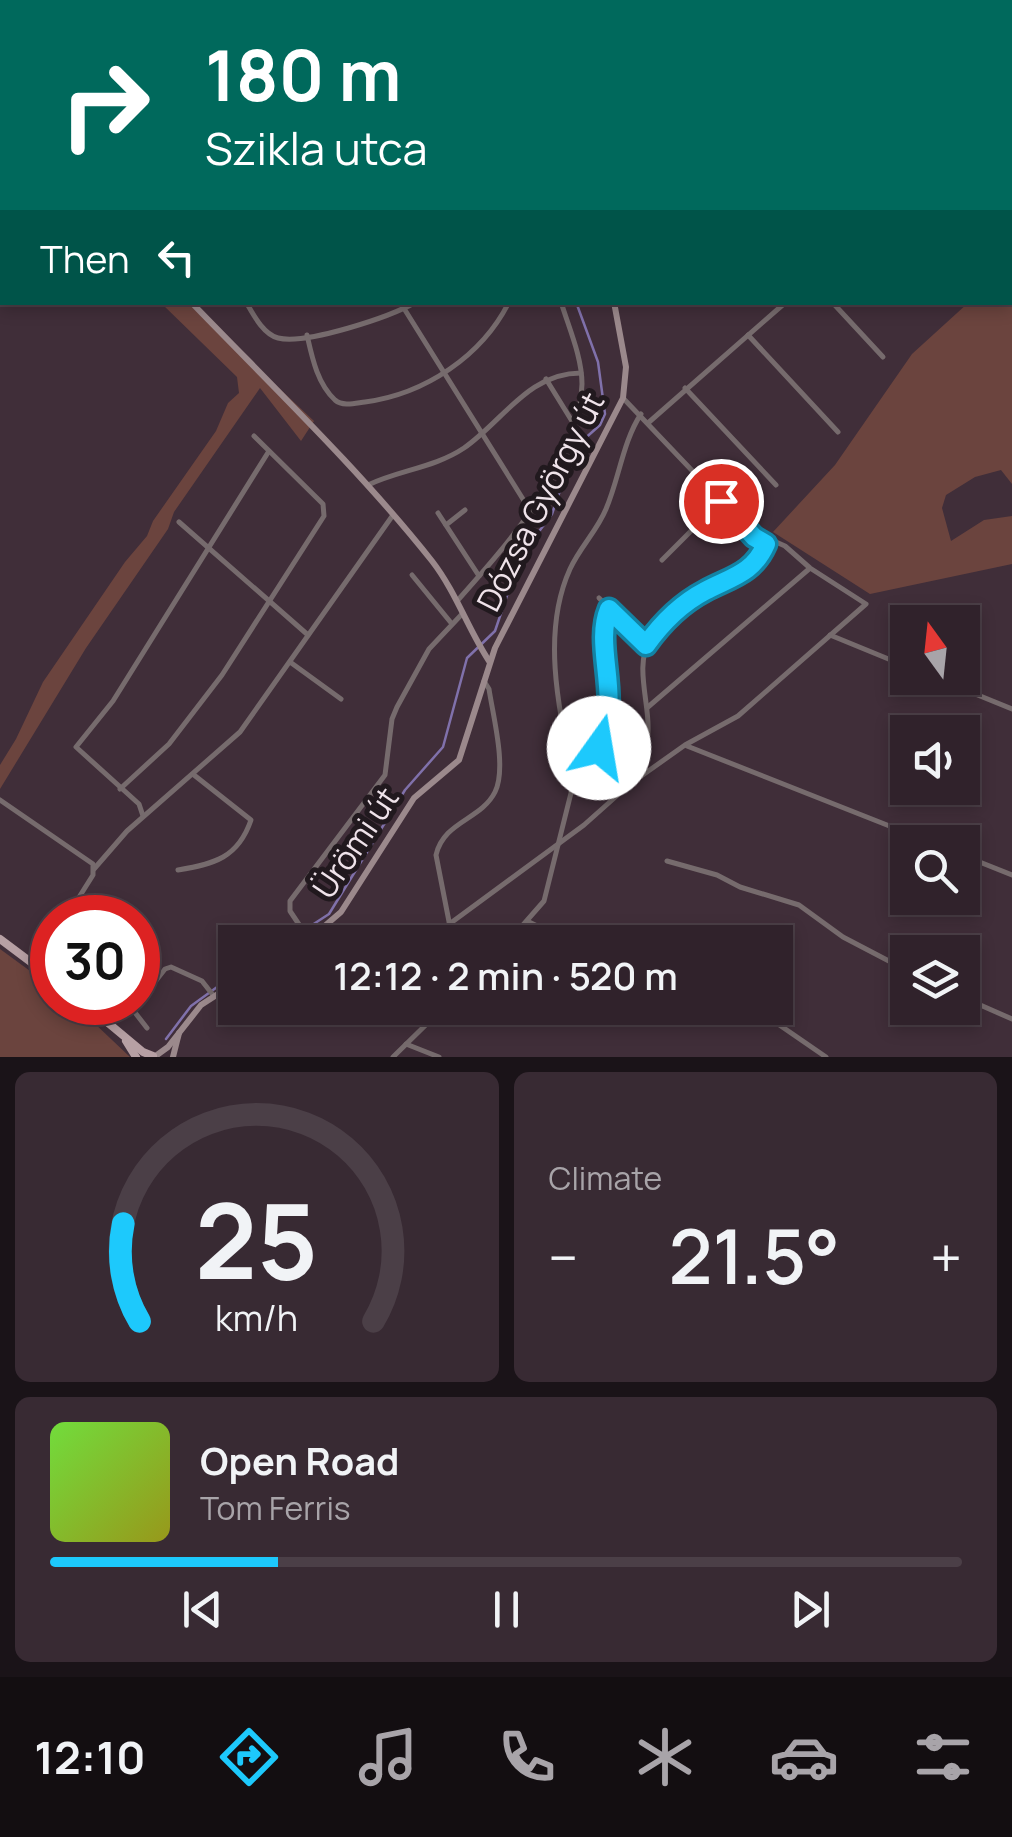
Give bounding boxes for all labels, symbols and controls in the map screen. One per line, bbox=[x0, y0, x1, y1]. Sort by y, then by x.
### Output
text: 180 m bbox=[205, 26, 402, 122]
icon: right bbox=[40, 40, 170, 170]
text: Szikla utca bbox=[205, 117, 428, 179]
icon: left bbox=[149, 230, 204, 285]
text: Then bbox=[40, 232, 129, 284]
street label: Dózsa György út bbox=[466, 384, 614, 619]
pin bbox=[679, 459, 764, 544]
icon: arrive bbox=[694, 474, 749, 529]
north arrow bbox=[890, 605, 980, 695]
map controls bbox=[890, 605, 980, 1025]
position arrow bbox=[547, 696, 651, 800]
button: sound bbox=[890, 715, 980, 805]
street label: Ürömi út bbox=[302, 778, 408, 907]
button: search bbox=[890, 825, 980, 915]
speed limit sign: 30 bbox=[30, 895, 160, 1025]
button: layers bbox=[890, 935, 980, 1025]
text: 12:12 · 2 min · 520 m bbox=[333, 949, 678, 1001]
text: Climate bbox=[549, 1156, 662, 1200]
text: 25 bbox=[195, 1168, 318, 1310]
text: 21.5° bbox=[668, 1204, 840, 1307]
text: − bbox=[549, 1219, 578, 1295]
text: + bbox=[930, 1219, 962, 1295]
text: km/h bbox=[215, 1293, 298, 1342]
text: Open Road bbox=[200, 1434, 399, 1486]
text: Tom Ferris bbox=[200, 1486, 351, 1530]
icon: previous bbox=[175, 1582, 230, 1637]
icon: pause bbox=[479, 1582, 534, 1637]
icon: next bbox=[783, 1582, 838, 1637]
icon: directions bbox=[214, 1722, 284, 1792]
icon: music bbox=[353, 1722, 423, 1792]
icon: phone bbox=[492, 1722, 562, 1792]
icon: climate bbox=[630, 1722, 700, 1792]
icon: car bbox=[769, 1722, 839, 1792]
icon: filters bbox=[908, 1722, 978, 1792]
text: 12:10 bbox=[34, 1726, 146, 1788]

